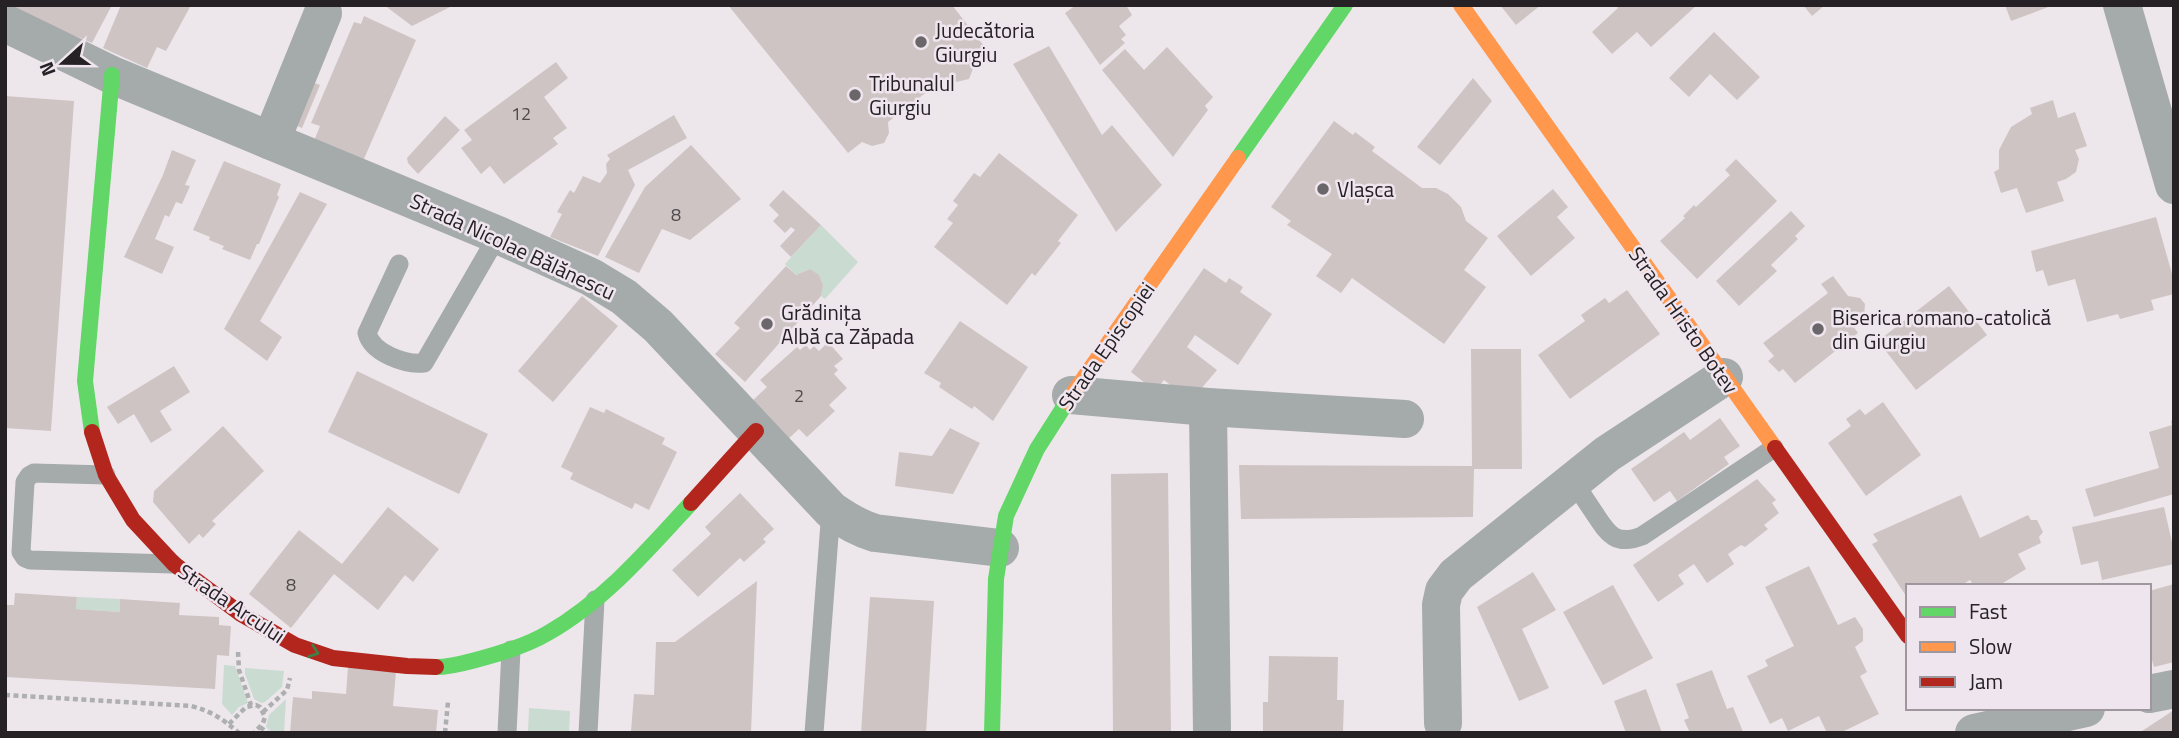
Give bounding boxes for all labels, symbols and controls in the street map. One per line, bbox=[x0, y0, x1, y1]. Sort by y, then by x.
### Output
place label: Judecătoria Giurgiu bbox=[935, 14, 1035, 70]
north arrow bbox=[28, 28, 98, 98]
marker: Judecătoria Giurgiu bbox=[913, 34, 929, 50]
text: N bbox=[31, 58, 63, 81]
place label: Tribunalul Giurgiu bbox=[869, 67, 955, 123]
marker: Tribunalul Giurgiu bbox=[847, 87, 863, 103]
house number: 12 bbox=[511, 100, 531, 127]
place label: Vlașca bbox=[1337, 173, 1395, 205]
marker: Vlașca bbox=[1315, 181, 1331, 197]
street label: Strada Nicolae Bălănescu bbox=[405, 184, 621, 308]
house number: 8 bbox=[671, 201, 681, 228]
street label: Strada Hristo Botev bbox=[1621, 240, 1747, 400]
street label: Strada Episcopiei bbox=[1050, 275, 1162, 417]
place label: Grădinița Albă ca Zăpada bbox=[781, 296, 914, 352]
place label: Biserica romano-catolică din Giurgiu bbox=[1832, 301, 2052, 357]
marker: Grădinița Albă ca Zăpada bbox=[759, 316, 775, 332]
marker: Biserica romano-catolică din Giurgiu bbox=[1810, 321, 1826, 337]
house number: 2 bbox=[794, 382, 804, 409]
street label: Strada Arcului bbox=[172, 555, 292, 651]
house number: 8 bbox=[286, 571, 296, 598]
legend bbox=[1906, 584, 2151, 710]
text: Fast bbox=[1969, 595, 2008, 627]
text: Slow bbox=[1969, 630, 2012, 662]
one-way arrow bbox=[308, 644, 320, 658]
text: Jam bbox=[1969, 665, 2003, 697]

